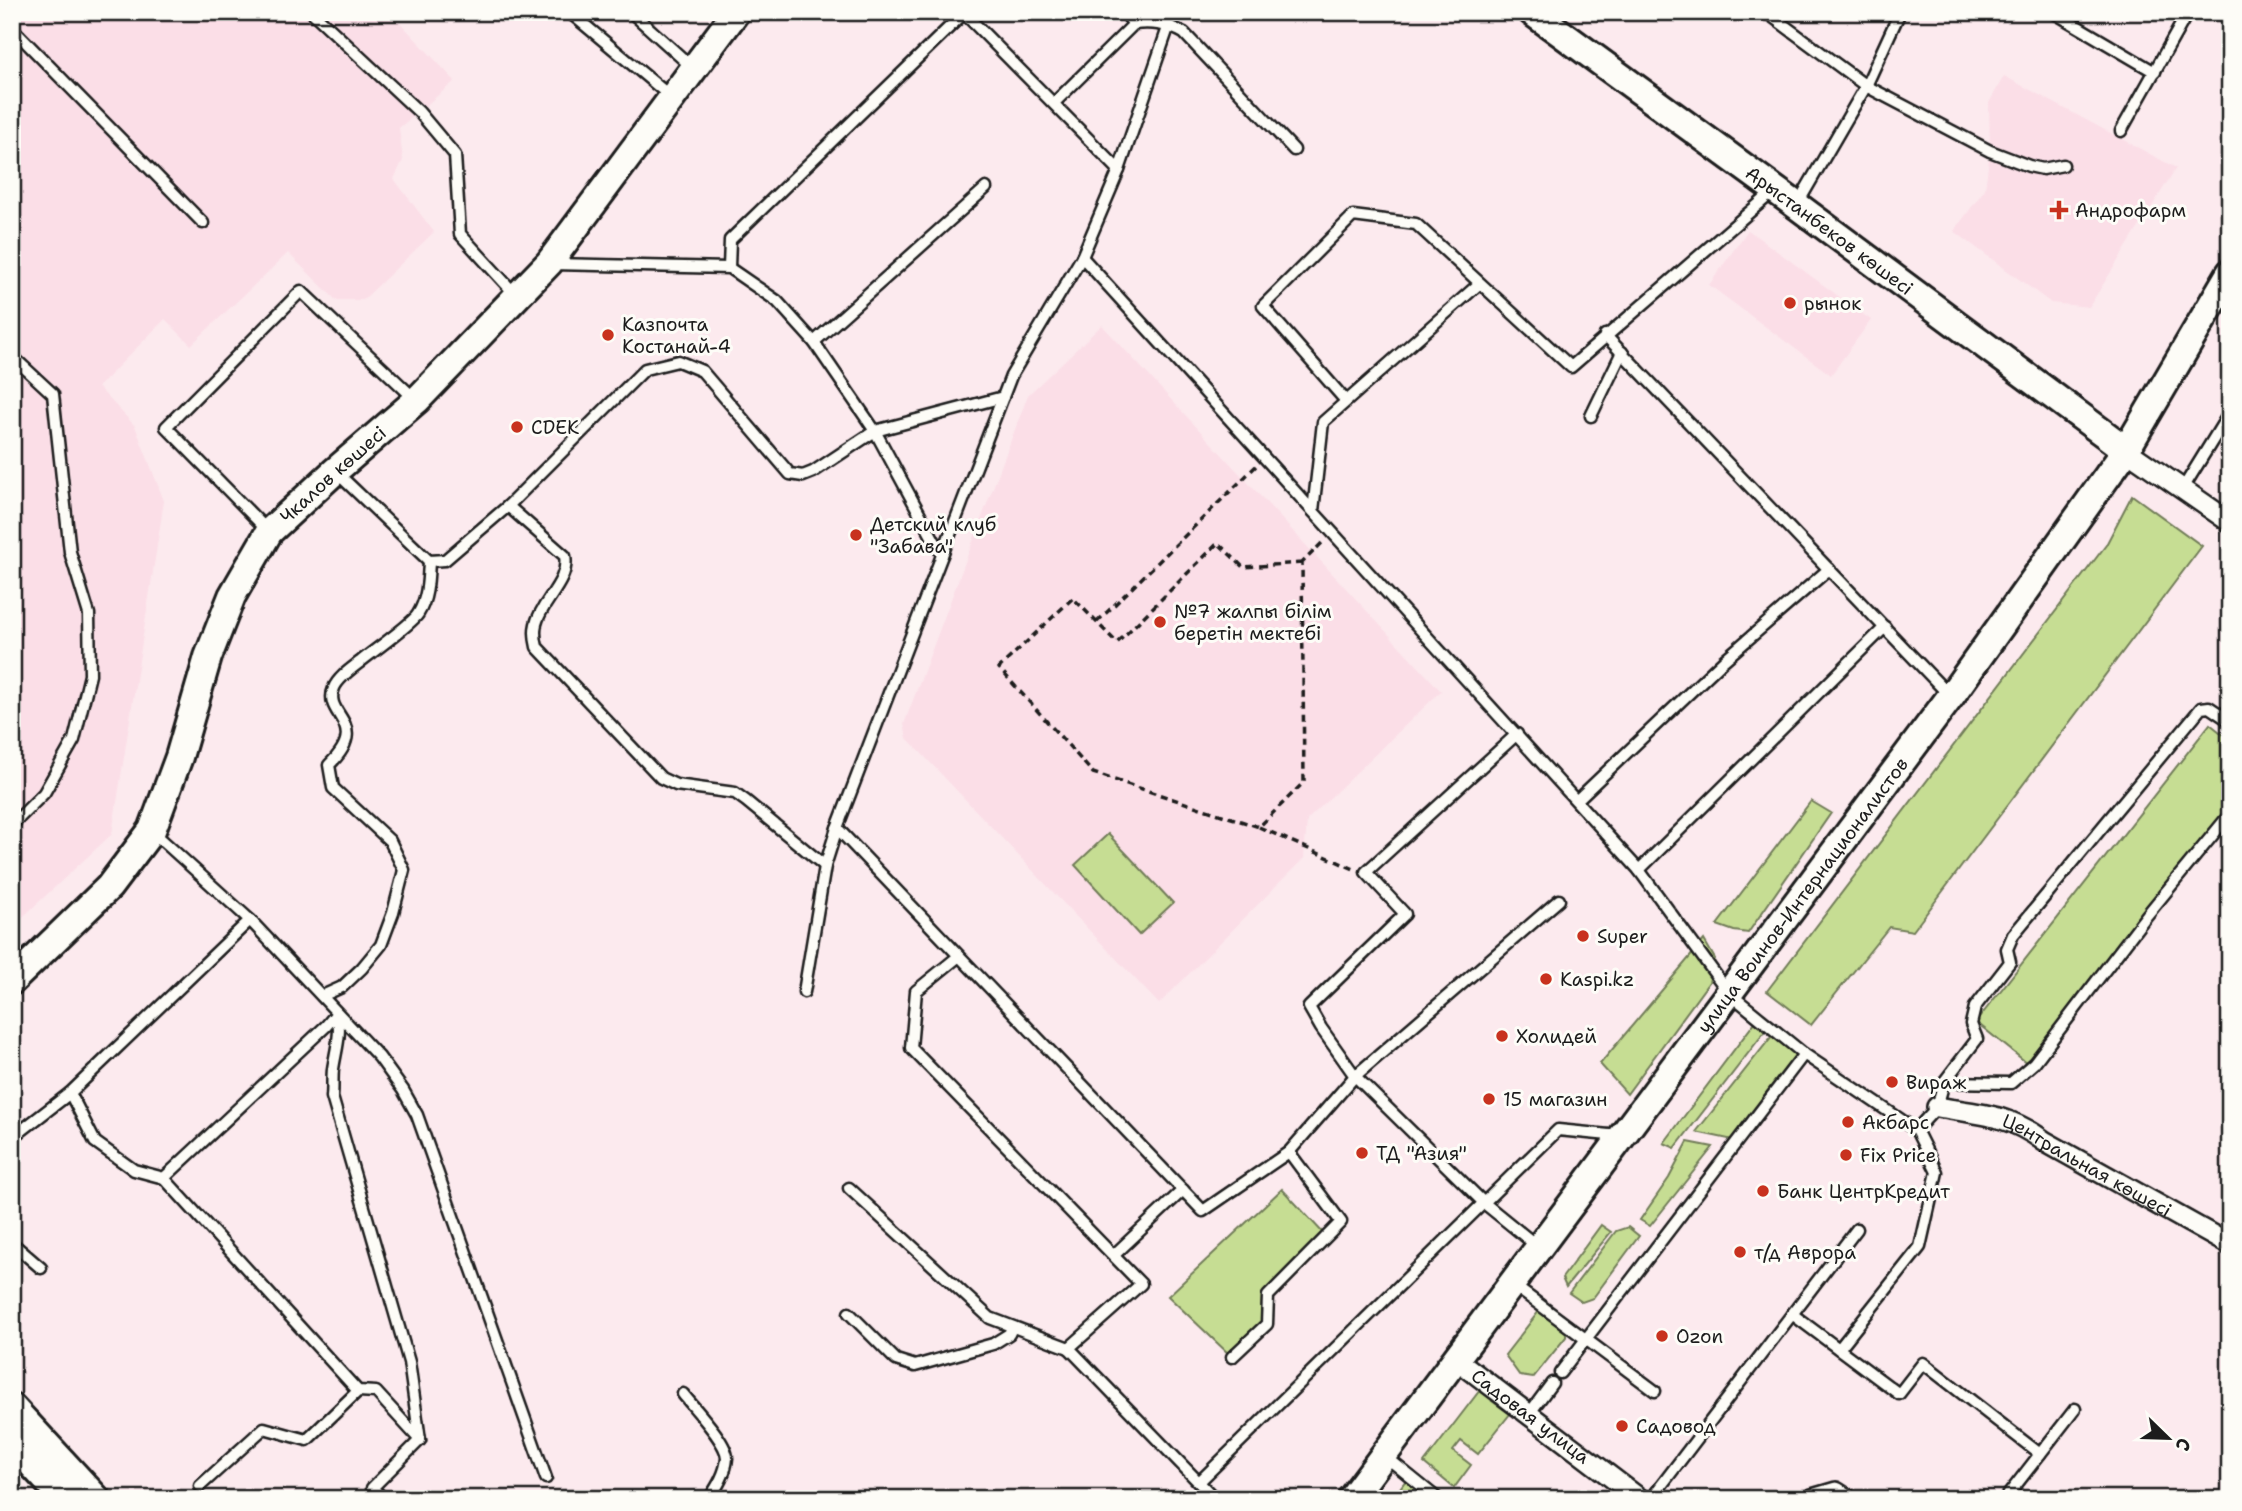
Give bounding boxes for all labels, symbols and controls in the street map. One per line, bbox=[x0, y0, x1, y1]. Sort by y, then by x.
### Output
street label: Арыстанбеков көшесі bbox=[1740, 160, 1918, 301]
place label: Андрофарм bbox=[2075, 198, 2186, 223]
marker: Андрофарм bbox=[2049, 200, 2069, 220]
place label: рынок bbox=[1804, 291, 1861, 316]
marker: рынок bbox=[1782, 295, 1798, 311]
place label: Казпочта Костанай-4 bbox=[622, 312, 731, 359]
marker: Казпочта Костанай-4 bbox=[600, 327, 616, 343]
place label: CDEK bbox=[531, 415, 579, 440]
marker: CDEK bbox=[509, 419, 525, 435]
street label: Чкалов көшесі bbox=[275, 420, 392, 529]
place label: Детский клуб "Забава" bbox=[870, 512, 996, 559]
marker: Детский клуб "Забава" bbox=[848, 527, 864, 543]
place label: №7 жалпы білім беретін мектебі bbox=[1174, 599, 1332, 646]
marker: №7 жалпы білім беретін мектебі bbox=[1152, 614, 1168, 630]
street label: улица Воинов-Интернационалистов bbox=[1692, 752, 1914, 1038]
place label: Super bbox=[1597, 924, 1648, 949]
marker: Super bbox=[1575, 928, 1591, 944]
place label: Kaspi.kz bbox=[1560, 967, 1634, 992]
marker: Kaspi.kz bbox=[1538, 971, 1554, 987]
place label: Холидей bbox=[1516, 1024, 1597, 1049]
marker: Холидей bbox=[1494, 1028, 1510, 1044]
place label: Вираж bbox=[1906, 1070, 1966, 1095]
marker: Вираж bbox=[1884, 1074, 1900, 1090]
place label: 15 магазин bbox=[1503, 1087, 1608, 1112]
marker: 15 магазин bbox=[1481, 1091, 1497, 1107]
street label: Центральная көшесі bbox=[1999, 1108, 2176, 1223]
place label: Акбарс bbox=[1862, 1110, 1929, 1135]
marker: Акбарс bbox=[1840, 1114, 1856, 1130]
place label: ТД "Азия" bbox=[1376, 1141, 1467, 1166]
place label: Fix Price bbox=[1860, 1143, 1936, 1168]
marker: ТД "Азия" bbox=[1354, 1145, 1370, 1161]
marker: Fix Price bbox=[1838, 1147, 1854, 1163]
place label: Банк ЦентрКредит bbox=[1777, 1179, 1950, 1204]
marker: Банк ЦентрКредит bbox=[1755, 1183, 1771, 1199]
place label: т/д Аврора bbox=[1754, 1240, 1856, 1265]
marker: т/д Аврора bbox=[1732, 1244, 1748, 1260]
place label: Ozon bbox=[1676, 1324, 1723, 1349]
marker: Ozon bbox=[1654, 1328, 1670, 1344]
street label: Садовая улица bbox=[1466, 1363, 1595, 1470]
north arrow bbox=[2134, 1402, 2204, 1472]
place label: Садовод bbox=[1636, 1414, 1716, 1439]
marker: Садовод bbox=[1614, 1418, 1630, 1434]
text: С bbox=[2169, 1434, 2197, 1455]

